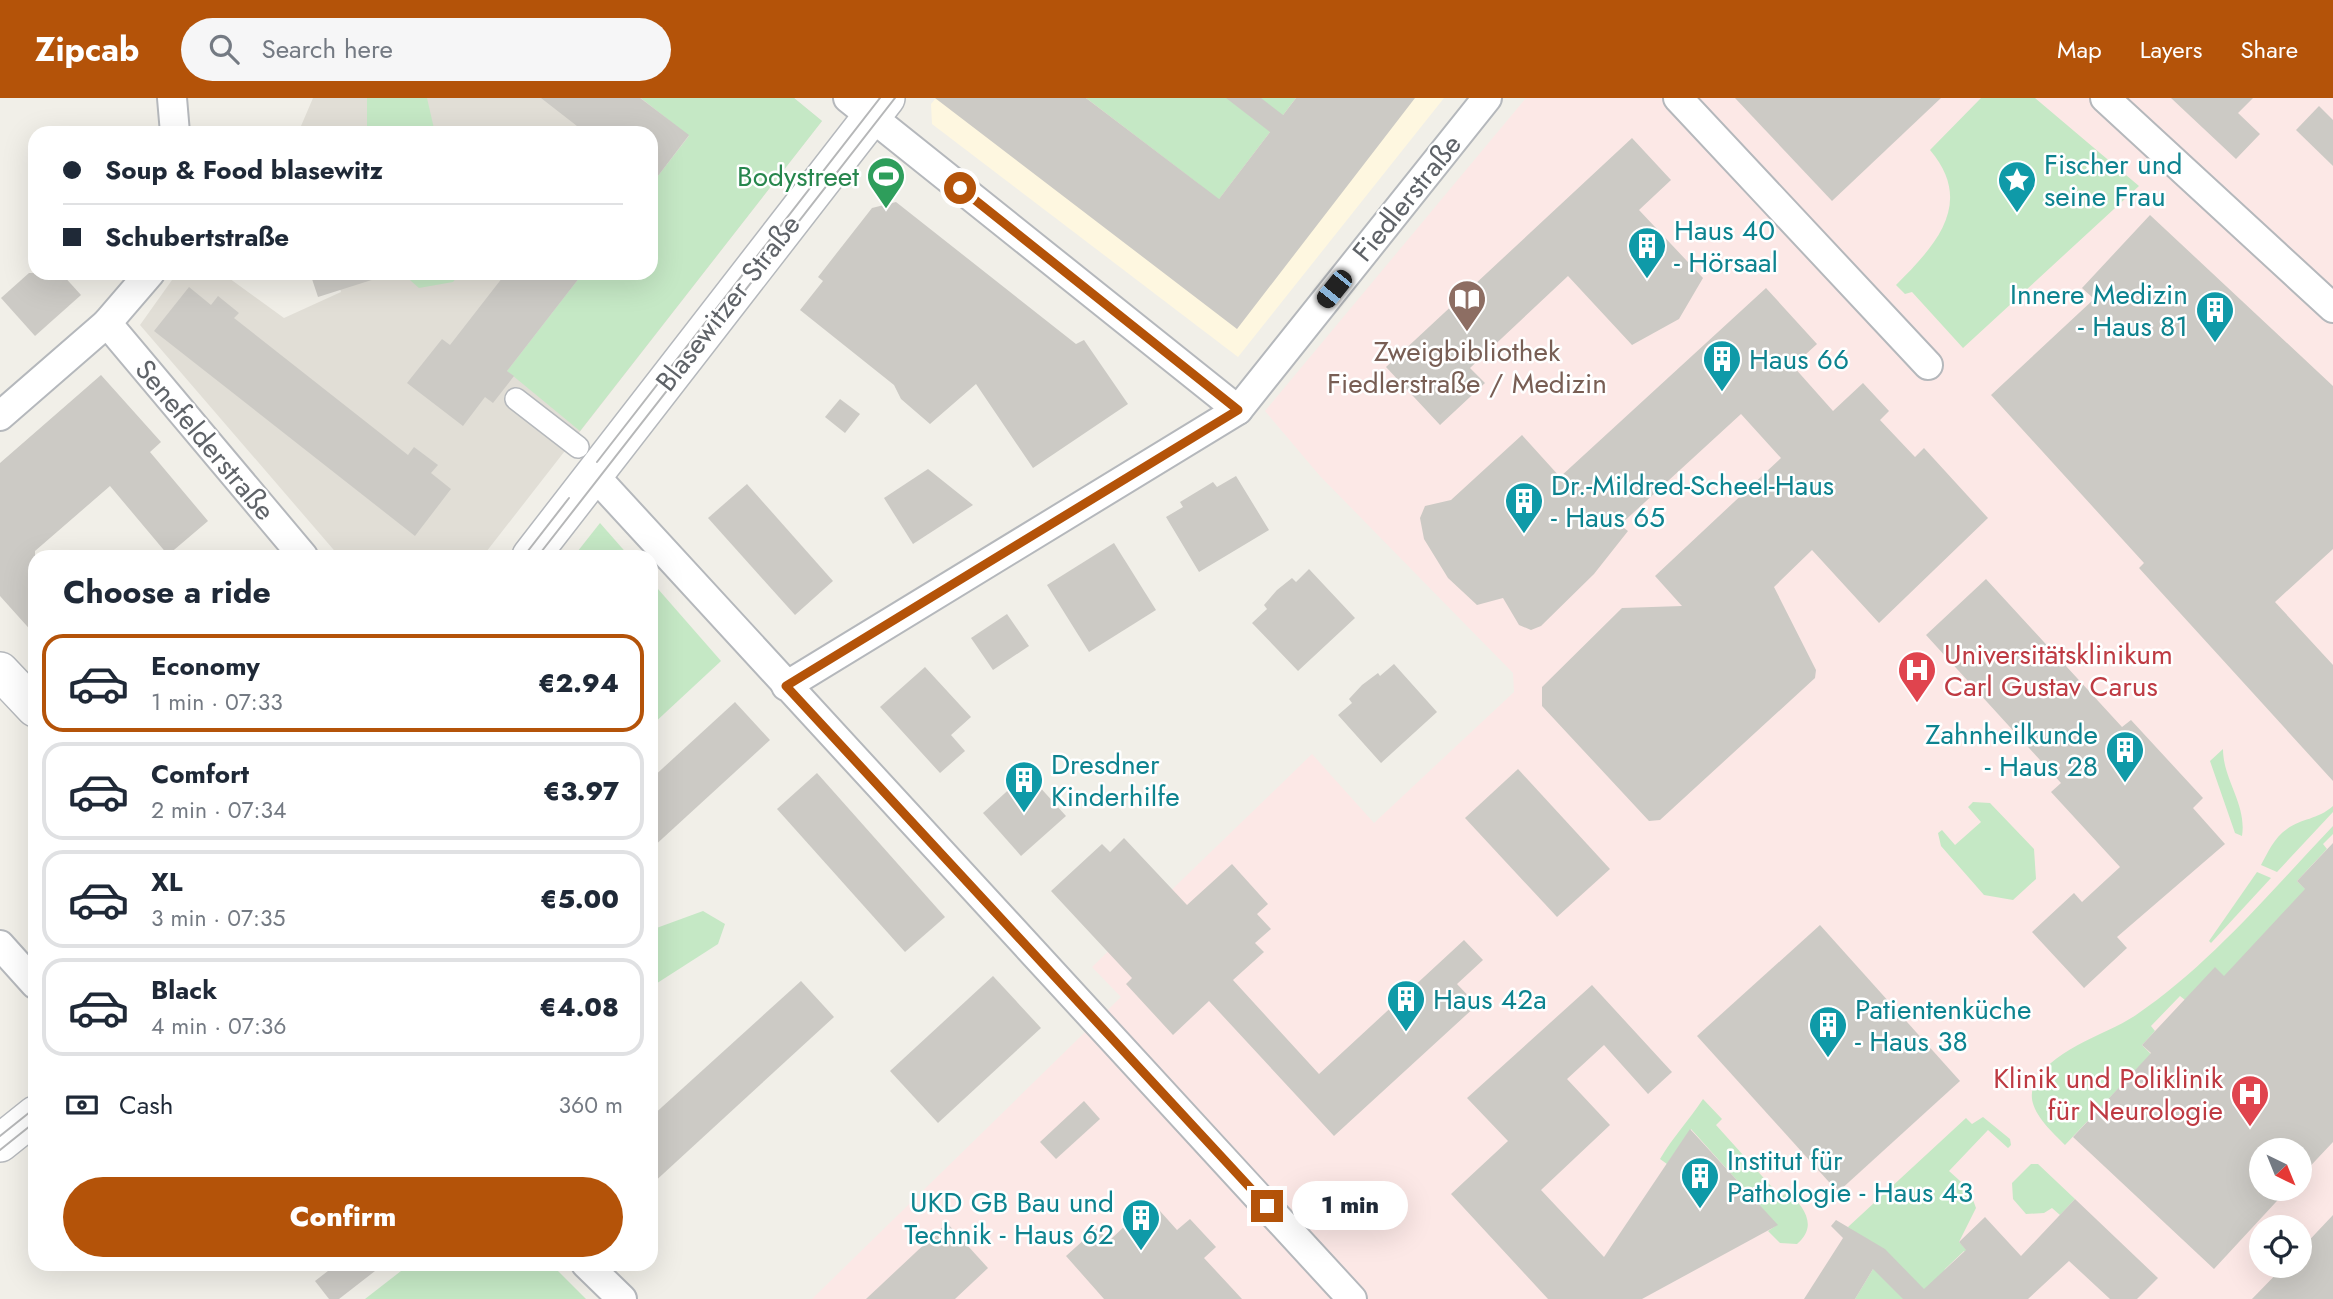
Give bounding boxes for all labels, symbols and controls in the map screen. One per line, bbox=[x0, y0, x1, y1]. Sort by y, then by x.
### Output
search box bbox=[181, 18, 671, 81]
text: Zipcab bbox=[35, 26, 139, 73]
icon: search bbox=[205, 30, 243, 68]
text: Search here bbox=[261, 30, 393, 68]
text: Map bbox=[2057, 32, 2102, 67]
text: Layers bbox=[2140, 32, 2202, 67]
text: Share bbox=[2240, 32, 2298, 67]
street label: Fiedlerstraße bbox=[1343, 125, 1471, 271]
place label: Fischer und seine Frau bbox=[2044, 144, 2182, 217]
text: Soup & Food blasewitz bbox=[105, 151, 383, 189]
sports icon: Bodystreet bbox=[865, 155, 907, 210]
place label: Bodystreet bbox=[737, 156, 859, 197]
place icon: Fischer und seine Frau bbox=[1996, 159, 2038, 214]
route start bbox=[944, 172, 976, 204]
street label: Blasewitzer Straße bbox=[646, 206, 810, 400]
place label: Haus 40 - Hörsaal bbox=[1674, 210, 1778, 283]
text: Schubertstraße bbox=[105, 218, 289, 256]
building icon: Haus 40 - Hörsaal bbox=[1626, 225, 1668, 280]
car bbox=[1313, 266, 1356, 312]
place label: Innere Medizin - Haus 81 bbox=[2010, 274, 2188, 347]
library icon: Zweigbibliothek Fiedlerstraße / Medizin bbox=[1446, 278, 1488, 333]
building icon: Innere Medizin - Haus 81 bbox=[2194, 289, 2236, 344]
place label: Zweigbibliothek Fiedlerstraße / Medizin bbox=[1327, 331, 1607, 404]
building icon: Haus 66 bbox=[1701, 338, 1743, 393]
place label: Haus 66 bbox=[1749, 339, 1849, 380]
street label: Senefelderstraße bbox=[125, 351, 285, 529]
place label: Dr.-Mildred-Scheel-Haus - Haus 65 bbox=[1551, 465, 1834, 538]
building icon: Dr.-Mildred-Scheel-Haus - Haus 65 bbox=[1503, 480, 1545, 535]
text: Choose a ride bbox=[63, 569, 271, 615]
place label: Universitätsklinikum Carl Gustav Carus bbox=[1944, 634, 2173, 707]
text: Economy bbox=[151, 647, 260, 685]
hospital icon: Universitätsklinikum Carl Gustav Carus bbox=[1896, 649, 1938, 704]
icon: car bbox=[67, 652, 130, 715]
text: €2.94 bbox=[538, 664, 619, 702]
text: 1 min · 07:33 bbox=[151, 685, 283, 719]
place label: Zahnheilkunde - Haus 28 bbox=[1925, 714, 2098, 787]
building icon: Zahnheilkunde - Haus 28 bbox=[2104, 729, 2146, 784]
place label: Dresdner Kinderhilfe bbox=[1051, 744, 1180, 817]
text: Comfort bbox=[151, 755, 249, 793]
building icon: Dresdner Kinderhilfe bbox=[1003, 759, 1045, 814]
icon: car bbox=[67, 760, 130, 823]
text: €3.97 bbox=[543, 772, 619, 810]
text: 2 min · 07:34 bbox=[151, 793, 286, 827]
text: XL bbox=[151, 863, 183, 901]
icon: car bbox=[67, 868, 130, 931]
text: €5.00 bbox=[540, 880, 619, 918]
text: 3 min · 07:35 bbox=[151, 901, 285, 935]
text: Black bbox=[151, 971, 217, 1009]
icon: car bbox=[67, 976, 130, 1039]
building icon: Haus 42a bbox=[1385, 978, 1427, 1033]
place label: Haus 42a bbox=[1433, 979, 1547, 1020]
text: €4.08 bbox=[539, 988, 619, 1026]
place label: Patientenküche - Haus 38 bbox=[1855, 989, 2031, 1062]
building icon: Patientenküche - Haus 38 bbox=[1807, 1004, 1849, 1059]
text: 4 min · 07:36 bbox=[151, 1009, 287, 1043]
place label: Klinik und Poliklinik für Neurologie bbox=[1993, 1058, 2224, 1131]
hospital icon: Klinik und Poliklinik für Neurologie bbox=[2229, 1073, 2271, 1128]
icon: cash bbox=[63, 1086, 101, 1124]
text: Cash bbox=[119, 1086, 173, 1124]
text: 360 m bbox=[559, 1088, 623, 1122]
north arrow bbox=[2249, 1138, 2312, 1200]
map controls bbox=[2249, 1138, 2312, 1278]
place label: Institut für Pathologie - Haus 43 bbox=[1727, 1140, 1973, 1213]
building icon: Institut für Pathologie - Haus 43 bbox=[1679, 1155, 1721, 1210]
button: Confirm bbox=[63, 1177, 623, 1257]
place label: UKD GB Bau und Technik - Haus 62 bbox=[904, 1182, 1114, 1255]
callout: 1 min bbox=[1292, 1182, 1407, 1230]
text: 1 min bbox=[1321, 1188, 1379, 1222]
route end bbox=[1251, 1190, 1283, 1222]
building icon: UKD GB Bau und Technik - Haus 62 bbox=[1120, 1197, 1162, 1252]
button: locate bbox=[2249, 1215, 2312, 1278]

